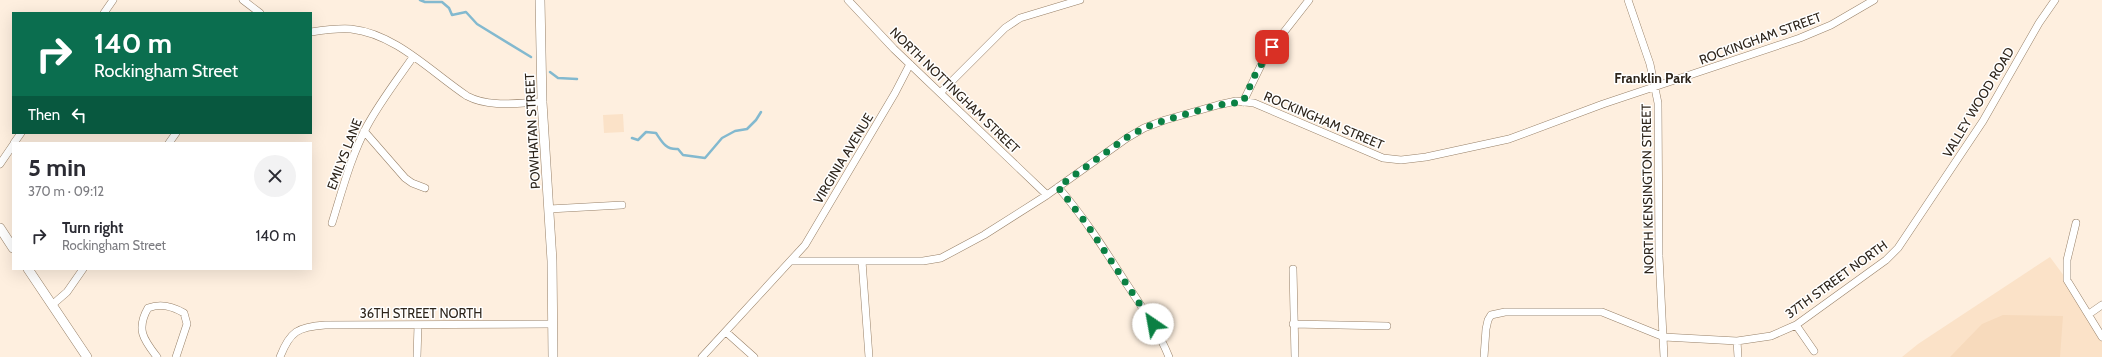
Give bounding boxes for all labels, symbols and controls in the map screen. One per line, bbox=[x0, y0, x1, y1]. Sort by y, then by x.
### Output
street label: ROCKINGHAM STREET bbox=[1697, 8, 1823, 68]
street label: NORTH NOTTINGHAM STREET bbox=[887, 24, 1023, 156]
text: 140 m bbox=[94, 26, 172, 60]
icon: right bbox=[28, 28, 80, 80]
pin bbox=[1255, 30, 1289, 64]
icon: arrive bbox=[1261, 36, 1283, 58]
street label: VALLEY WOOD ROAD bbox=[1939, 44, 2017, 160]
text: Rockingham Street bbox=[94, 60, 238, 82]
district label: Franklin Park bbox=[1614, 69, 1692, 87]
street label: POWHATAN STREET bbox=[521, 73, 543, 189]
street label: ROCKINGHAM STREET bbox=[1262, 87, 1386, 153]
street label: NORTH KENSINGTON STREET bbox=[1638, 103, 1656, 274]
icon: left bbox=[68, 104, 90, 126]
text: Then bbox=[28, 106, 60, 124]
street label: VIRGINIA AVENUE bbox=[810, 110, 876, 206]
street label: EMILYS LANE bbox=[323, 116, 365, 192]
text: 5 min bbox=[28, 153, 86, 182]
button: close bbox=[254, 155, 296, 197]
text: 370 m · 09:12 bbox=[28, 183, 104, 199]
text: Turn right bbox=[62, 219, 123, 237]
icon: right bbox=[28, 225, 50, 247]
text: 140 m bbox=[255, 227, 296, 245]
text: Rockingham Street bbox=[62, 237, 166, 253]
street label: 37TH STREET NORTH bbox=[1782, 237, 1890, 321]
position arrow bbox=[1132, 303, 1174, 345]
street label: 36TH STREET NORTH bbox=[360, 305, 482, 321]

